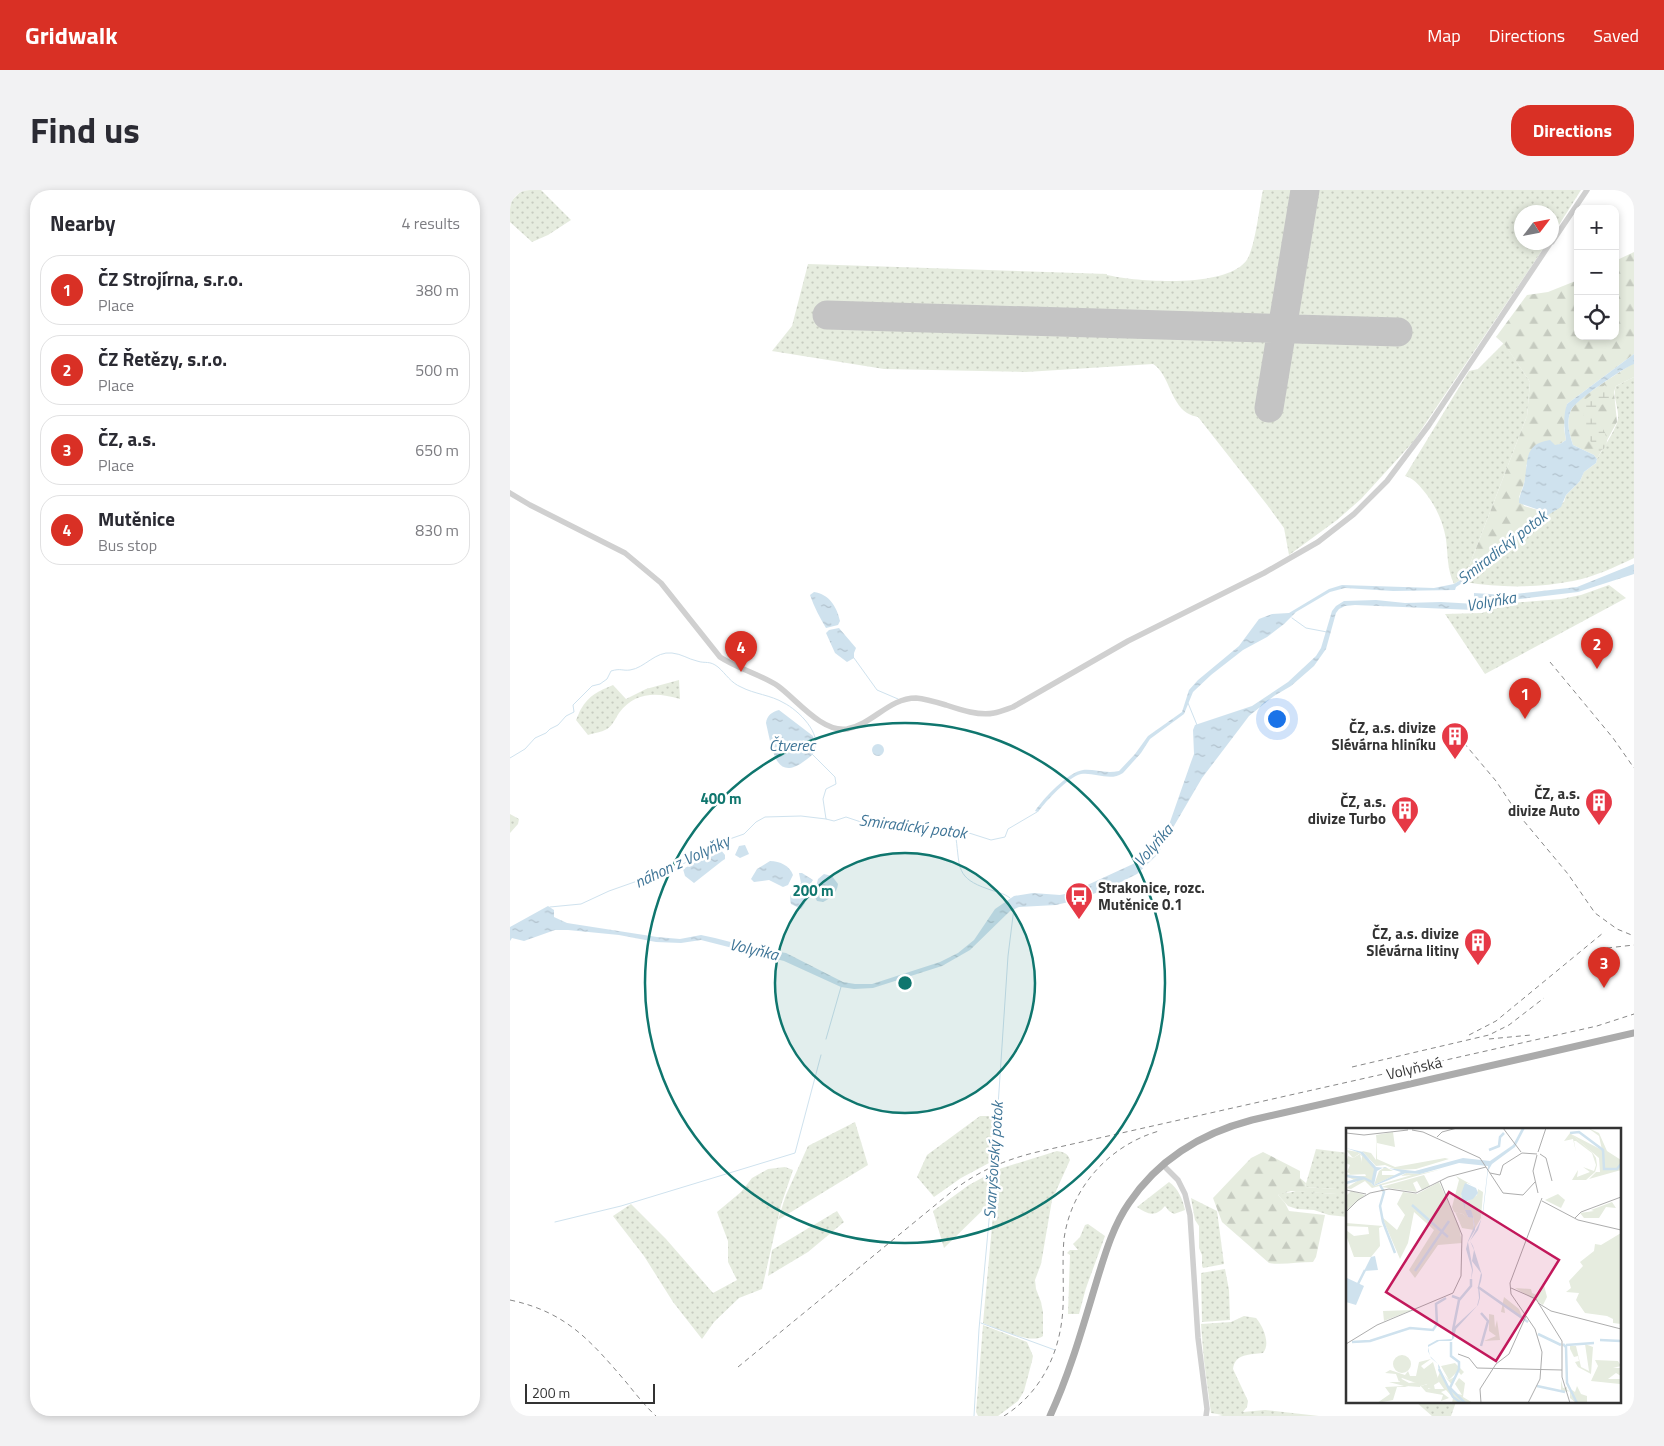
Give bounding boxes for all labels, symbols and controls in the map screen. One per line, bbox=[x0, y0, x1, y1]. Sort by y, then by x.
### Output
text: Gridwalk bbox=[25, 17, 118, 53]
text: Map bbox=[1427, 22, 1461, 49]
text: Directions bbox=[1489, 22, 1565, 49]
text: Saved bbox=[1593, 22, 1639, 49]
text: Find us bbox=[30, 103, 140, 157]
button: Directions bbox=[1511, 105, 1634, 156]
north arrow bbox=[1514, 205, 1559, 250]
map controls bbox=[1574, 205, 1619, 340]
button: + bbox=[1574, 205, 1619, 250]
text: Nearby bbox=[50, 207, 115, 239]
text: 4 results bbox=[401, 211, 460, 235]
button: − bbox=[1574, 250, 1619, 295]
text: ČZ Strojírna, s.r.o. bbox=[98, 264, 243, 293]
text: 1 bbox=[63, 278, 71, 302]
text: 380 m bbox=[415, 278, 459, 302]
text: Place bbox=[98, 293, 134, 317]
button: locate bbox=[1574, 295, 1619, 340]
text: ČZ Řetězy, s.r.o. bbox=[98, 344, 227, 373]
text: 2 bbox=[63, 358, 71, 382]
text: 500 m bbox=[415, 358, 459, 382]
text: Place bbox=[98, 373, 134, 397]
text: ČZ, a.s. bbox=[98, 424, 156, 453]
text: 3 bbox=[63, 438, 71, 462]
text: 650 m bbox=[415, 438, 459, 462]
text: Place bbox=[98, 453, 134, 477]
water label: Smiradický potok bbox=[1452, 503, 1553, 590]
text: Mutěnice bbox=[98, 504, 175, 533]
text: 4 bbox=[63, 518, 71, 542]
text: 830 m bbox=[415, 518, 459, 542]
text: Bus stop bbox=[98, 533, 157, 557]
water label: Volyňka bbox=[1464, 585, 1519, 617]
pin: 2 bbox=[1581, 628, 1613, 669]
pin: 4 bbox=[725, 631, 757, 672]
pin: 1 bbox=[1509, 678, 1541, 719]
your location bbox=[1264, 706, 1290, 732]
place label: ČZ, a.s. divize Slévárna hliníku bbox=[1332, 716, 1436, 756]
building icon: ČZ, a.s. divize Slévárna hliníku bbox=[1440, 721, 1470, 760]
water label: Čtverec bbox=[769, 733, 817, 757]
place label: ČZ, a.s. divize Auto bbox=[1508, 782, 1580, 822]
text: 400 m bbox=[700, 787, 742, 810]
building icon: ČZ, a.s. divize Auto bbox=[1584, 787, 1614, 826]
place label: ČZ, a.s. divize Turbo bbox=[1308, 790, 1386, 830]
building icon: ČZ, a.s. divize Turbo bbox=[1390, 795, 1420, 834]
water label: Smiradický potok bbox=[858, 807, 970, 845]
water label: Volyňka bbox=[1128, 818, 1179, 872]
water label: náhon z Volyňky bbox=[630, 828, 735, 894]
place label: Strakonice, rozc. Mutěnice 0.1 bbox=[1098, 876, 1205, 916]
text: 200 m bbox=[792, 879, 834, 902]
bus stop icon: Strakonice, rozc. Mutěnice 0.1 bbox=[1064, 881, 1094, 920]
place label: ČZ, a.s. divize Slévárna litiny bbox=[1366, 922, 1459, 962]
building icon: ČZ, a.s. divize Slévárna litiny bbox=[1463, 927, 1493, 966]
water label: Volyňka bbox=[727, 932, 782, 967]
pin: 3 bbox=[1588, 947, 1620, 988]
centre of rings bbox=[896, 974, 914, 992]
street label: Volyňská bbox=[1384, 1050, 1445, 1086]
water label: Svaryšovský potok bbox=[977, 1099, 1009, 1219]
inset map bbox=[1346, 1128, 1622, 1404]
scale bar bbox=[525, 1381, 655, 1404]
text: 200 m bbox=[532, 1382, 570, 1403]

